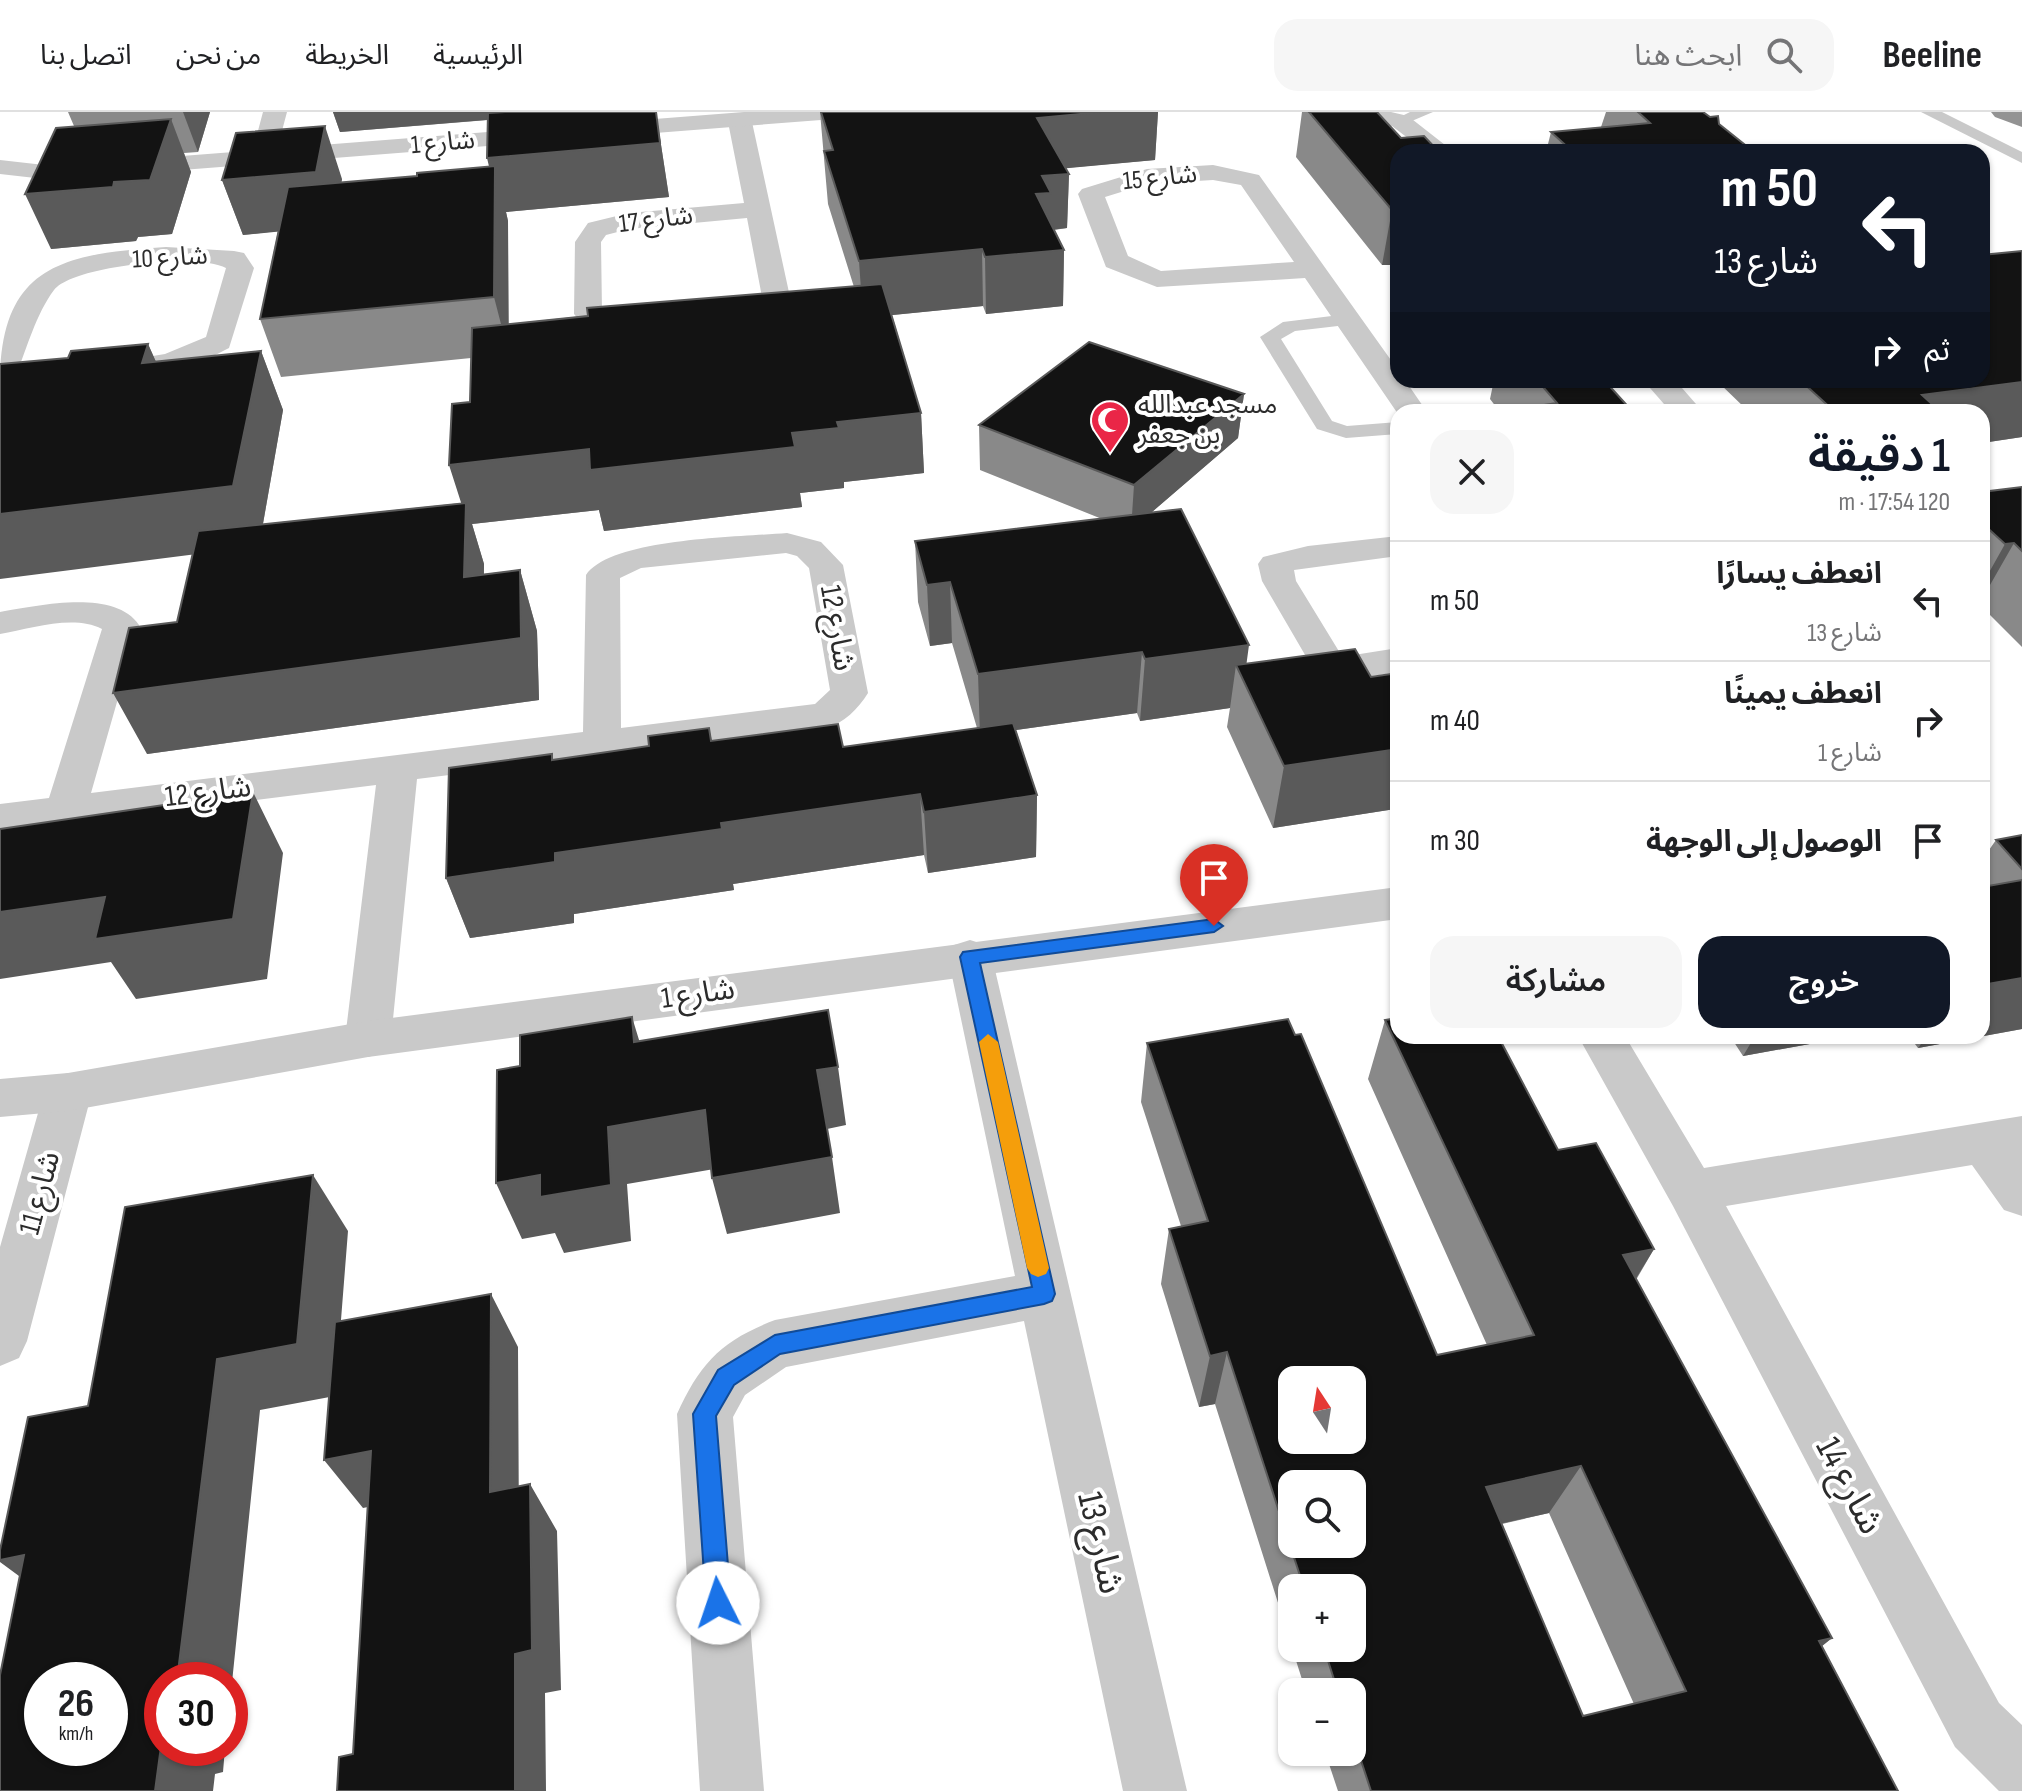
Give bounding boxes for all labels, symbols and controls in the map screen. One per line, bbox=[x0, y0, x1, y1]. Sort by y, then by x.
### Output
search box bbox=[1274, 19, 1834, 91]
icon: search bbox=[1762, 33, 1806, 77]
text: Beeline bbox=[1882, 33, 1982, 78]
text: ابحث هنا bbox=[1634, 38, 1742, 74]
text: اتصل بنا bbox=[40, 39, 132, 72]
text: من نحن bbox=[176, 39, 261, 72]
text: الخريطة bbox=[305, 39, 389, 72]
text: الرئيسية bbox=[433, 39, 523, 72]
street label: شارع 1 bbox=[410, 125, 476, 163]
text: 50 m bbox=[1721, 156, 1818, 223]
street label: شارع 15 bbox=[1121, 159, 1199, 199]
icon: left bbox=[1846, 176, 1950, 280]
street label: شارع 17 bbox=[617, 200, 695, 242]
street label: شارع 10 bbox=[131, 241, 209, 277]
text: شارع 13 bbox=[1714, 241, 1818, 284]
icon: right bbox=[1864, 328, 1908, 372]
text: ثم bbox=[1924, 333, 1950, 369]
place label: مسجد عبدالله بن جعفر bbox=[1137, 390, 1278, 451]
mosque icon: مسجد عبدالله بن جعفر bbox=[1089, 399, 1131, 454]
text: 1 دقيقة bbox=[1808, 428, 1950, 485]
button: close bbox=[1430, 430, 1514, 514]
text: 120 m · 17:54 bbox=[1838, 487, 1950, 518]
text: انعطف يسارًا bbox=[1716, 556, 1882, 592]
icon: left bbox=[1906, 579, 1950, 623]
street label: شارع 12 bbox=[809, 582, 862, 674]
text: 50 m bbox=[1430, 583, 1479, 619]
text: شارع 13 bbox=[1807, 618, 1882, 649]
text: انعطف يمينًا bbox=[1724, 676, 1882, 712]
icon: right bbox=[1906, 699, 1950, 743]
text: 40 m bbox=[1430, 703, 1480, 739]
text: شارع 1 bbox=[1818, 738, 1882, 769]
street label: شارع 12 bbox=[163, 769, 253, 818]
icon: arrive bbox=[1906, 819, 1950, 863]
text: 30 m bbox=[1430, 823, 1480, 859]
text: الوصول إلى الوجهة bbox=[1646, 824, 1882, 860]
pin bbox=[1180, 844, 1248, 926]
icon: arrive bbox=[1192, 856, 1236, 900]
button: مشاركة bbox=[1430, 936, 1682, 1028]
button: خروج bbox=[1698, 936, 1950, 1028]
street label: شارع 1 bbox=[659, 971, 737, 1020]
street label: شارع 11 bbox=[12, 1148, 71, 1239]
north arrow bbox=[1278, 1366, 1366, 1454]
map controls bbox=[1278, 1366, 1366, 1766]
street label: شارع 14 bbox=[1803, 1430, 1892, 1543]
button: search bbox=[1278, 1470, 1366, 1558]
street label: شارع 13 bbox=[1064, 1488, 1133, 1599]
position arrow bbox=[676, 1561, 760, 1645]
button: + bbox=[1278, 1574, 1366, 1662]
speed limit sign: 30 bbox=[144, 1662, 248, 1766]
button: − bbox=[1278, 1678, 1366, 1766]
text: 26 bbox=[58, 1680, 94, 1728]
text: km/h bbox=[59, 1722, 93, 1746]

